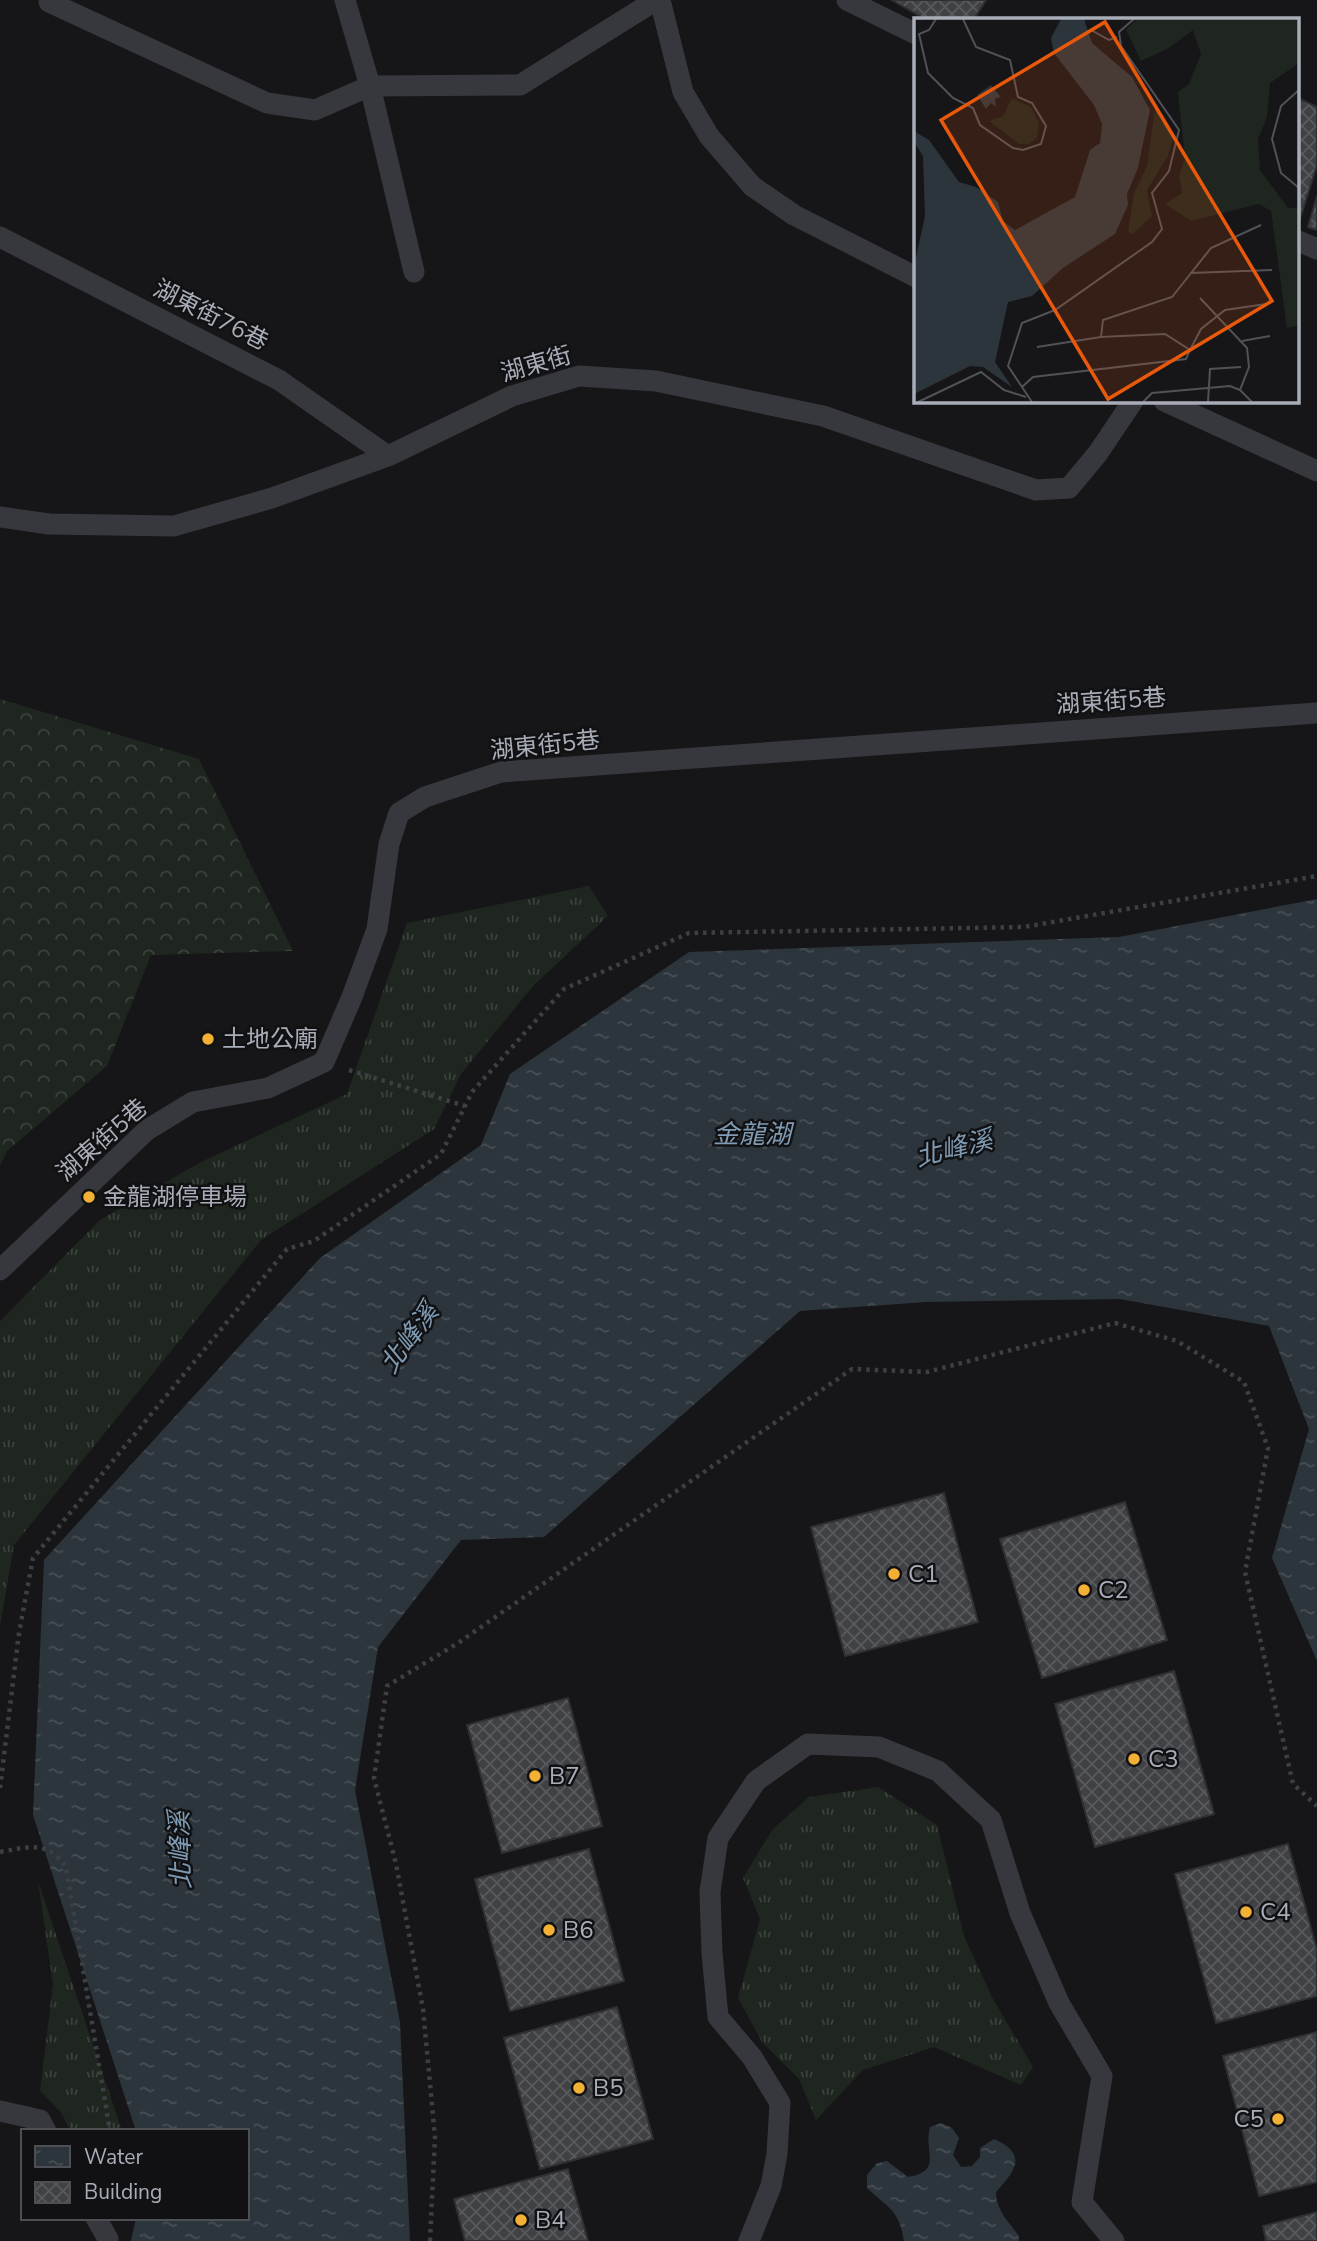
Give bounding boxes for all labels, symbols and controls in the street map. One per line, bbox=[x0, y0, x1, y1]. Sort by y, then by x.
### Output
inset map bbox=[914, 18, 1300, 402]
street label: 湖東街76巷 bbox=[148, 272, 274, 358]
street label: 湖東街 bbox=[497, 339, 575, 389]
street label: 湖東街5巷 bbox=[1055, 681, 1167, 721]
street label: 湖東街5巷 bbox=[488, 723, 602, 767]
place label: 土地公廟 bbox=[222, 1023, 318, 1055]
marker: 土地公廟 bbox=[200, 1031, 216, 1047]
street label: 湖東街5巷 bbox=[50, 1092, 154, 1188]
water label: 金龍湖 bbox=[713, 1117, 795, 1152]
water label: 北峰溪 bbox=[912, 1121, 1000, 1175]
place label: 金龍湖停車場 bbox=[103, 1181, 247, 1213]
marker: 金龍湖停車場 bbox=[81, 1189, 97, 1205]
water label: 北峰溪 bbox=[372, 1293, 449, 1380]
place label: C1 bbox=[908, 1558, 939, 1590]
marker: C1 bbox=[886, 1566, 902, 1582]
place label: C2 bbox=[1098, 1574, 1129, 1606]
marker: C2 bbox=[1076, 1582, 1092, 1598]
place label: C3 bbox=[1148, 1743, 1179, 1775]
marker: C3 bbox=[1126, 1751, 1142, 1767]
place label: B7 bbox=[549, 1760, 580, 1792]
marker: B7 bbox=[527, 1768, 543, 1784]
water label: 北峰溪 bbox=[162, 1806, 199, 1890]
place label: C4 bbox=[1260, 1896, 1291, 1928]
marker: C4 bbox=[1238, 1904, 1254, 1920]
place label: B6 bbox=[563, 1914, 594, 1946]
marker: B6 bbox=[541, 1922, 557, 1938]
place label: B5 bbox=[593, 2072, 624, 2104]
marker: B5 bbox=[571, 2080, 587, 2096]
place label: C5 bbox=[1233, 2103, 1264, 2135]
marker: C5 bbox=[1270, 2111, 1286, 2127]
legend bbox=[21, 2129, 248, 2220]
text: Water bbox=[84, 2143, 143, 2171]
text: Building bbox=[84, 2178, 162, 2206]
place label: B4 bbox=[535, 2204, 566, 2236]
marker: B4 bbox=[513, 2212, 529, 2228]

